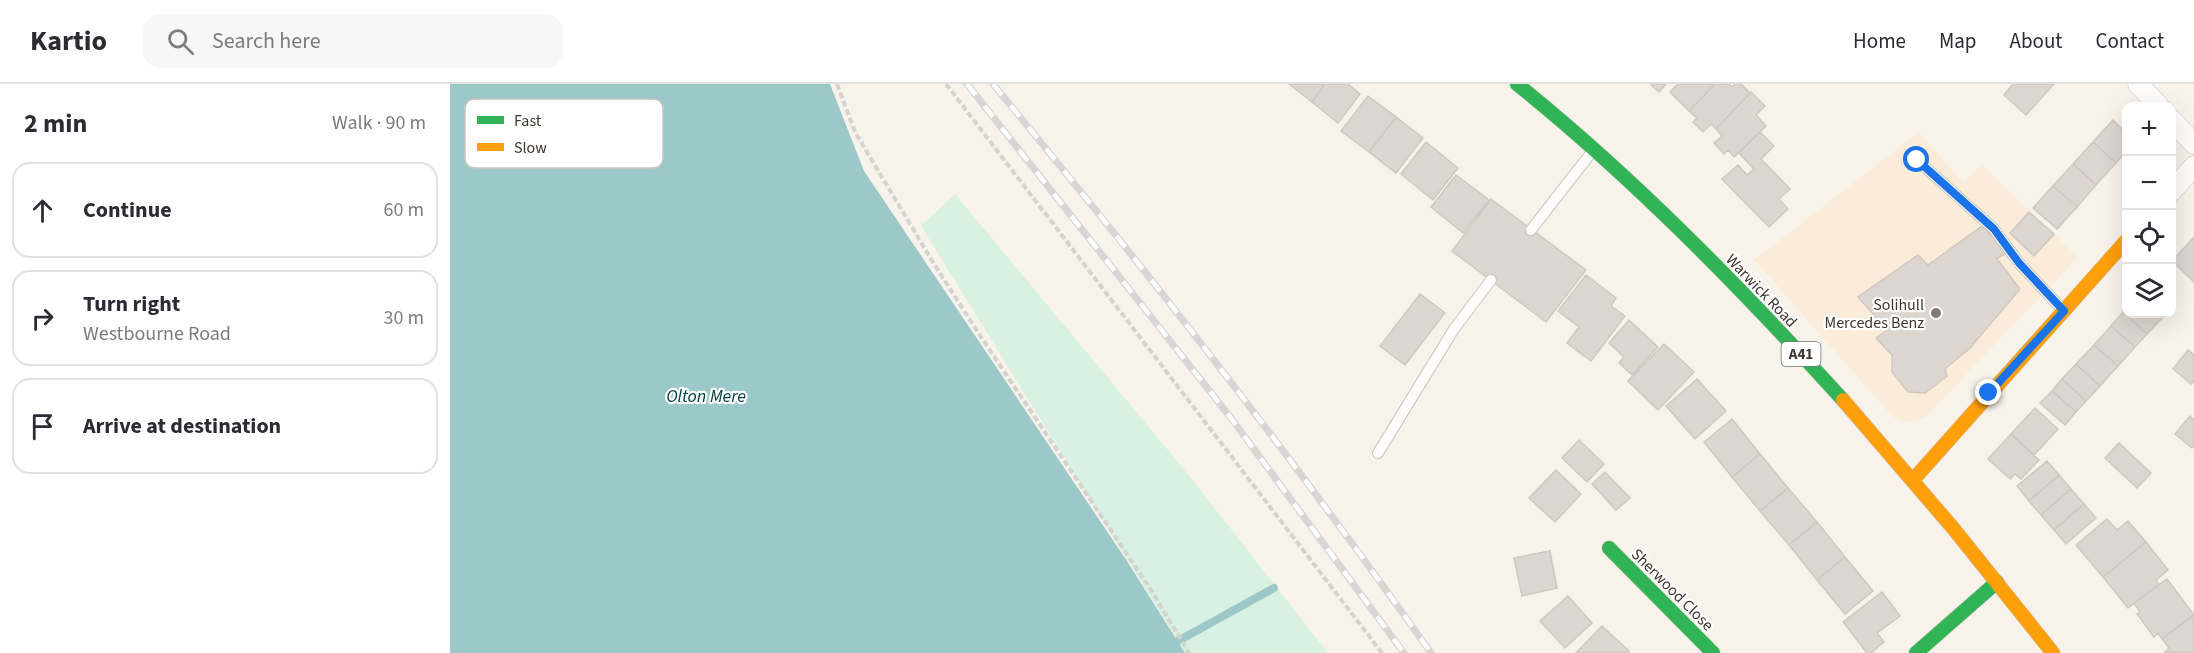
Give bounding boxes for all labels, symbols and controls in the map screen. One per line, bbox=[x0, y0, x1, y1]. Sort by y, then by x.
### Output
search box bbox=[143, 14, 563, 68]
text: Kartio bbox=[30, 21, 107, 61]
icon: search bbox=[164, 25, 197, 58]
text: Search here bbox=[212, 25, 321, 57]
text: Home bbox=[1853, 26, 1906, 56]
text: Map bbox=[1939, 26, 1977, 56]
text: About bbox=[2010, 26, 2062, 56]
text: Contact bbox=[2095, 26, 2164, 56]
legend bbox=[465, 99, 663, 168]
map controls bbox=[2122, 102, 2176, 318]
button: + bbox=[2122, 102, 2176, 156]
text: 2 min bbox=[24, 105, 87, 142]
text: Walk · 90 m bbox=[332, 109, 426, 137]
text: Fast bbox=[514, 110, 542, 132]
text: Slow bbox=[514, 137, 547, 159]
route start bbox=[1903, 146, 1929, 172]
button: − bbox=[2122, 156, 2176, 210]
icon: ahead bbox=[26, 194, 59, 227]
text: Continue bbox=[83, 194, 172, 226]
text: 60 m bbox=[384, 196, 424, 224]
button: locate bbox=[2122, 210, 2176, 264]
street label: Warwick Road bbox=[1721, 249, 1802, 332]
button: layers bbox=[2122, 264, 2176, 318]
text: Turn right bbox=[83, 288, 180, 320]
place label: Solihull Mercedes Benz bbox=[1825, 294, 1924, 334]
icon: right bbox=[26, 302, 59, 335]
text: 30 m bbox=[384, 304, 424, 332]
marker: Solihull Mercedes Benz bbox=[1929, 306, 1943, 320]
text: Westbourne Road bbox=[83, 320, 231, 348]
road number: A41 bbox=[1782, 342, 1820, 366]
route end bbox=[1975, 379, 2001, 405]
water label: Olton Mere bbox=[666, 384, 746, 409]
icon: arrive bbox=[26, 410, 59, 443]
text: Arrive at destination bbox=[83, 410, 281, 442]
street label: Sherwood Close bbox=[1626, 544, 1718, 636]

